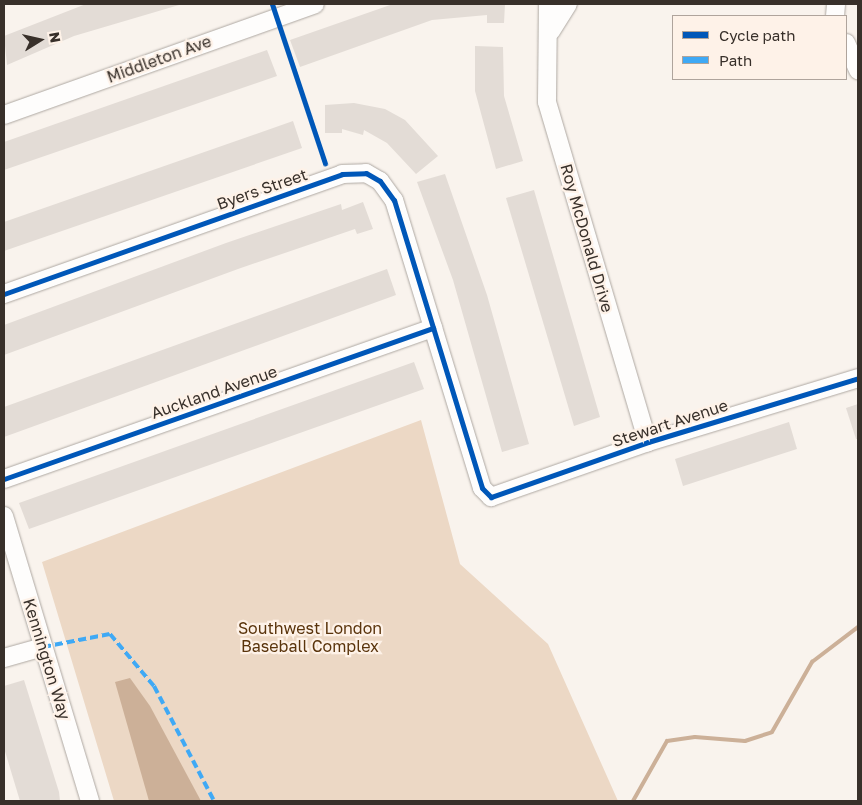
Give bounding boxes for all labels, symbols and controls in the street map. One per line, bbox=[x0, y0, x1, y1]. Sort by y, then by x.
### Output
north arrow bbox=[15, 15, 65, 65]
legend bbox=[672, 15, 847, 80]
text: Cycle path bbox=[719, 26, 795, 44]
text: N bbox=[46, 31, 65, 44]
street label: Middleton Ave bbox=[104, 31, 214, 87]
text: Path bbox=[719, 51, 752, 69]
street label: Roy McDonald Drive bbox=[557, 162, 617, 314]
street label: Byers Street bbox=[214, 165, 310, 213]
street label: Auckland Avenue bbox=[148, 361, 280, 423]
street label: Stewart Avenue bbox=[610, 395, 730, 451]
street label: Kennington Way bbox=[19, 596, 75, 722]
park label: Southwest London Baseball Complex bbox=[238, 618, 382, 656]

